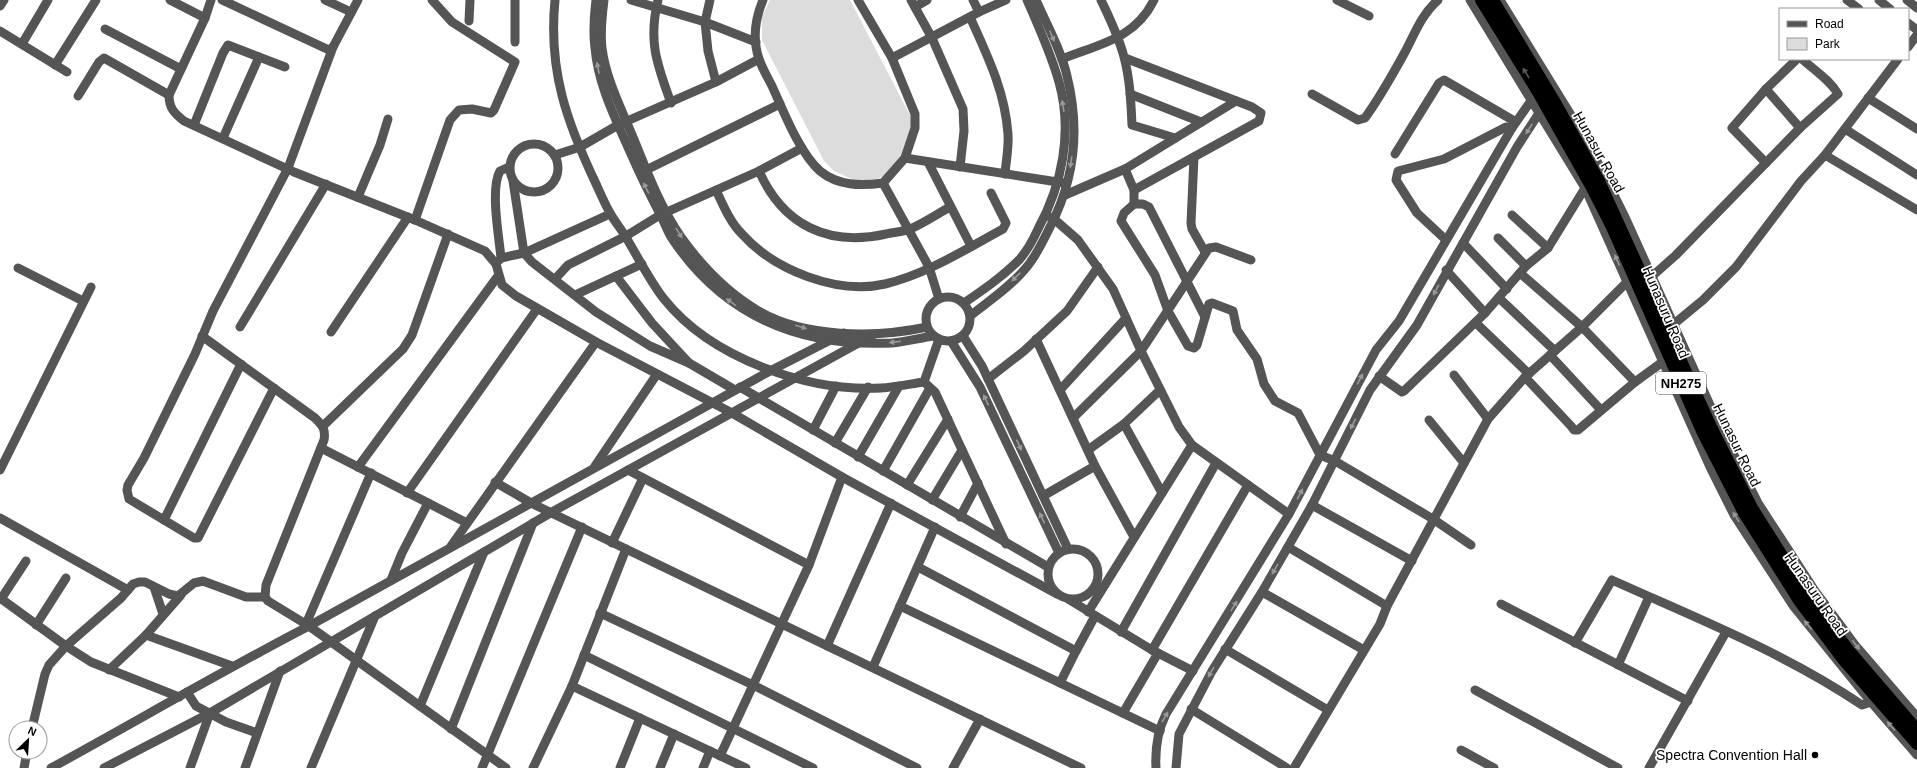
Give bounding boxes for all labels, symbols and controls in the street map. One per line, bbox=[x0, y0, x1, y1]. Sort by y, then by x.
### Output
legend bbox=[1779, 8, 1909, 60]
text: Road bbox=[1815, 17, 1844, 31]
one-way arrow bbox=[1049, 30, 1055, 41]
text: Park bbox=[1815, 37, 1841, 51]
one-way arrow bbox=[595, 61, 601, 74]
one-way arrow bbox=[1522, 67, 1529, 79]
one-way arrow bbox=[1060, 100, 1066, 112]
street label: Hunasur Road bbox=[1570, 109, 1628, 195]
one-way arrow bbox=[1525, 123, 1532, 135]
one-way arrow bbox=[1068, 156, 1074, 168]
one-way arrow bbox=[642, 183, 649, 194]
one-way arrow bbox=[675, 228, 683, 238]
one-way arrow bbox=[1614, 254, 1620, 265]
street label: Hunasuru Road bbox=[1639, 264, 1693, 360]
one-way arrow bbox=[1011, 273, 1021, 282]
one-way arrow bbox=[1432, 284, 1439, 296]
one-way arrow bbox=[726, 298, 737, 306]
one-way arrow bbox=[795, 324, 807, 330]
one-way arrow bbox=[889, 339, 901, 345]
road number: NH275 bbox=[1656, 372, 1706, 394]
one-way arrow bbox=[1357, 373, 1363, 385]
one-way arrow bbox=[983, 394, 989, 406]
street label: Hunasur Road bbox=[1710, 401, 1764, 489]
one-way arrow bbox=[1350, 418, 1357, 430]
one-way arrow bbox=[1016, 439, 1022, 451]
one-way arrow bbox=[1296, 488, 1303, 500]
one-way arrow bbox=[1039, 512, 1045, 523]
one-way arrow bbox=[1732, 512, 1740, 523]
street label: Hunasuru Road bbox=[1781, 549, 1851, 639]
one-way arrow bbox=[1272, 563, 1279, 574]
one-way arrow bbox=[1230, 600, 1237, 612]
one-way arrow bbox=[1804, 620, 1813, 631]
one-way arrow bbox=[1852, 640, 1861, 651]
one-way arrow bbox=[1208, 666, 1215, 678]
one-way arrow bbox=[1162, 711, 1169, 723]
north arrow bbox=[8, 720, 48, 760]
one-way arrow bbox=[1887, 721, 1896, 730]
text: N bbox=[26, 724, 38, 738]
place label: Spectra Convention Hall bbox=[1656, 747, 1807, 763]
marker: Spectra Convention Hall bbox=[1810, 750, 1820, 760]

